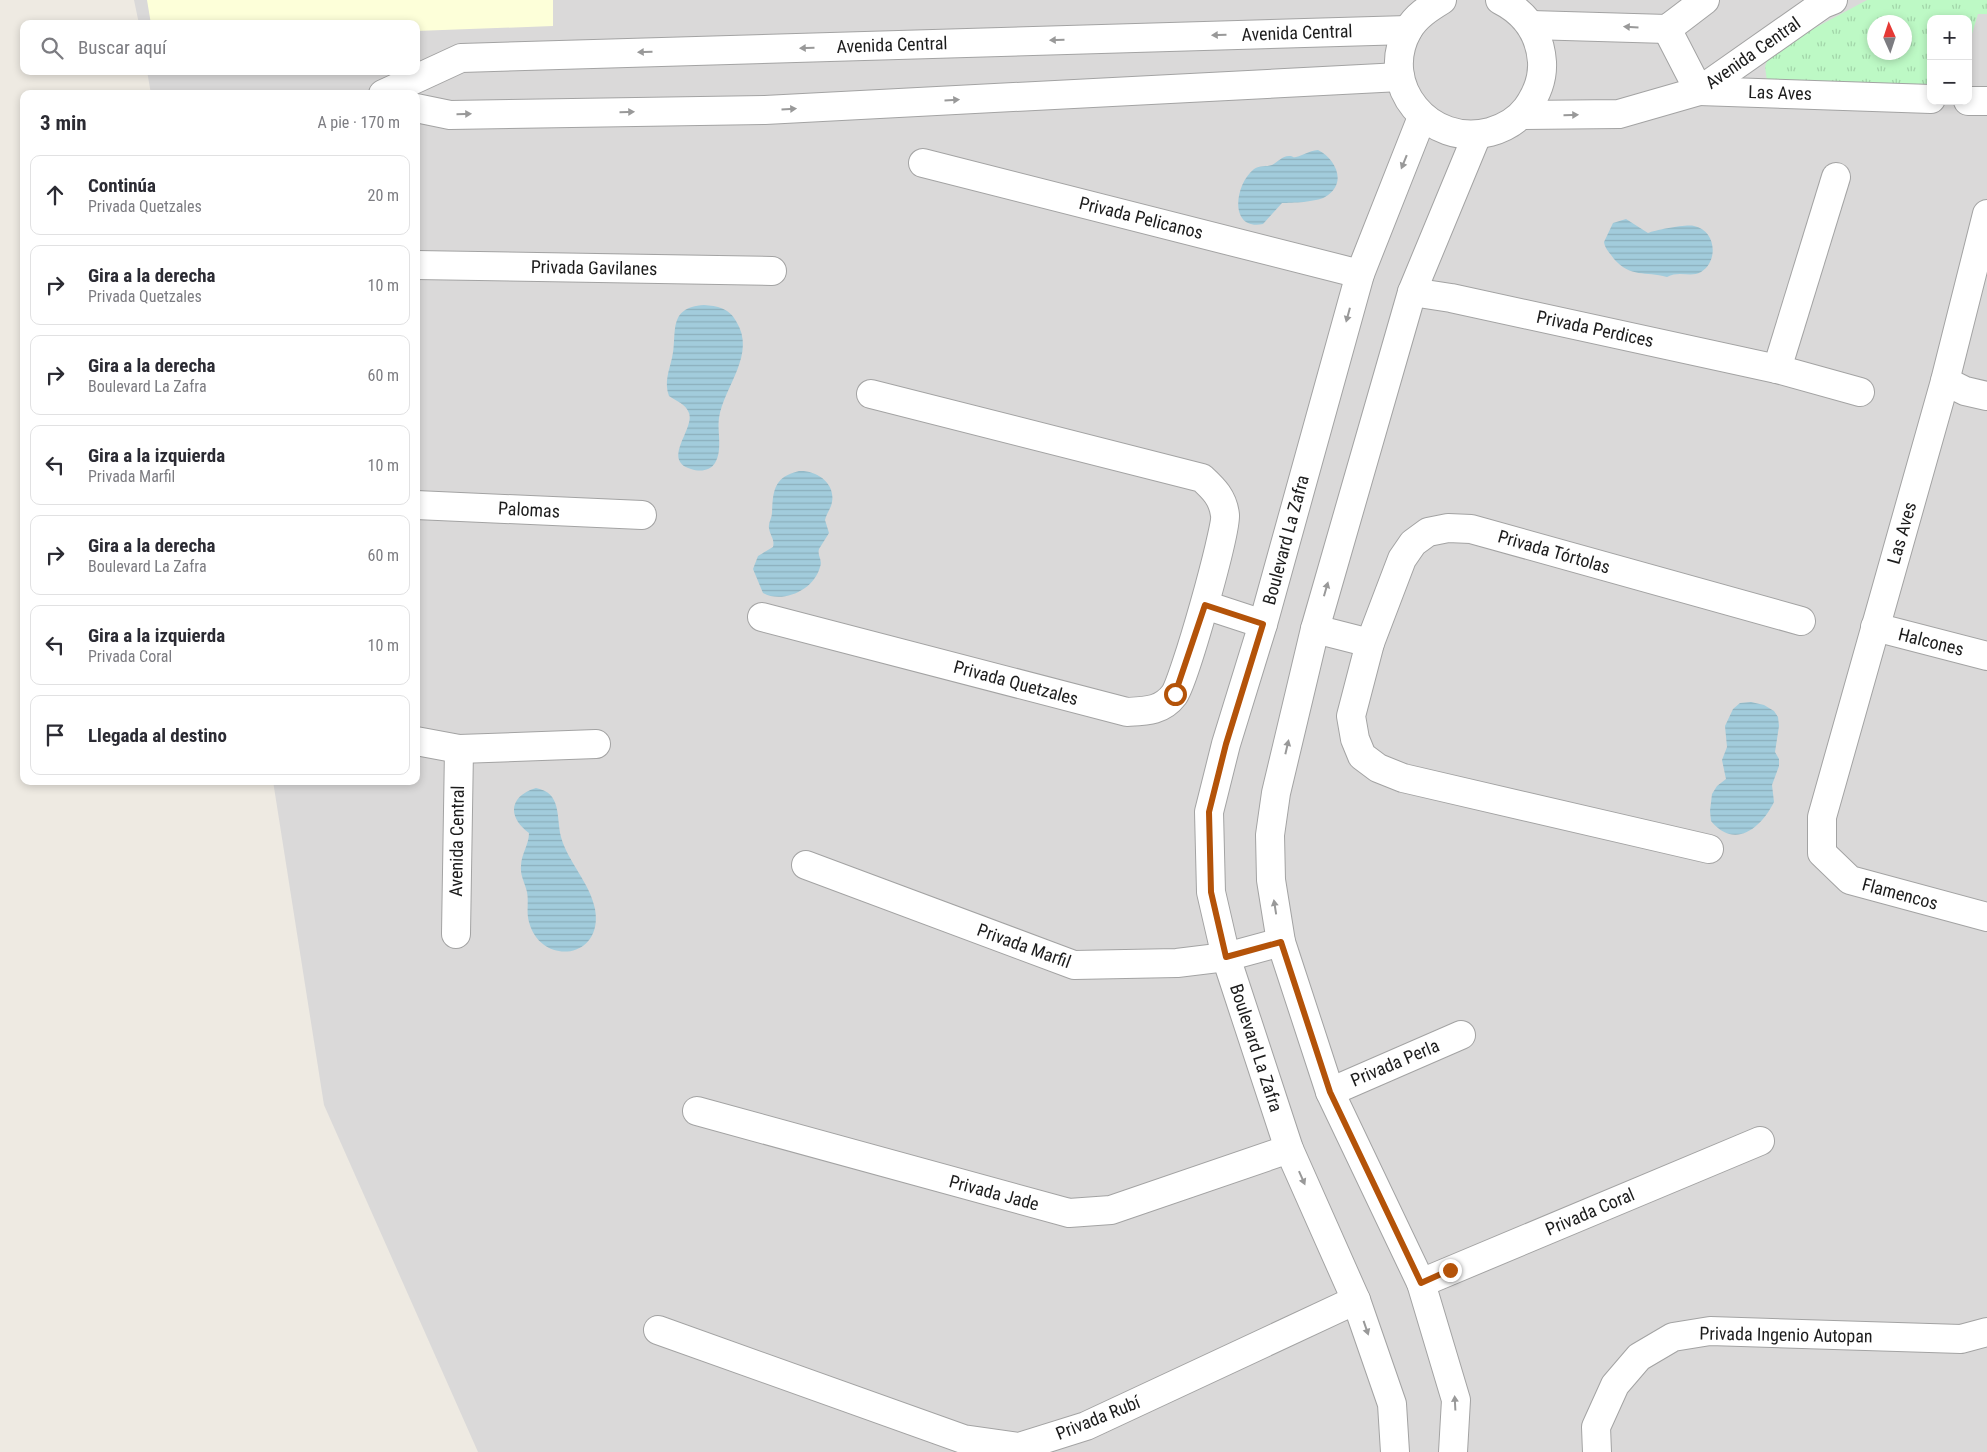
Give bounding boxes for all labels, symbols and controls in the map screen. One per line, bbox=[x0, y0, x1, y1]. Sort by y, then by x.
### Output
street label: Avenida Central bbox=[1701, 12, 1804, 93]
north arrow bbox=[1867, 15, 1912, 60]
map controls bbox=[1927, 15, 1972, 105]
button: + bbox=[1927, 15, 1972, 60]
search box bbox=[20, 20, 420, 75]
street label: Avenida Central bbox=[1241, 20, 1353, 45]
one-way arrow bbox=[1623, 23, 1639, 31]
street label: Avenida Central bbox=[836, 32, 948, 57]
one-way arrow bbox=[1211, 32, 1227, 40]
icon: search bbox=[38, 34, 66, 62]
text: Buscar aquí bbox=[78, 36, 167, 59]
one-way arrow bbox=[1049, 37, 1065, 45]
one-way arrow bbox=[799, 44, 815, 52]
one-way arrow bbox=[636, 49, 652, 57]
button: − bbox=[1927, 60, 1972, 105]
street label: Las Aves bbox=[1748, 81, 1812, 104]
one-way arrow bbox=[944, 96, 960, 104]
one-way arrow bbox=[782, 104, 798, 112]
one-way arrow bbox=[619, 108, 635, 116]
one-way arrow bbox=[457, 110, 473, 118]
one-way arrow bbox=[1563, 110, 1579, 118]
text: 3 min bbox=[40, 111, 87, 135]
text: A pie · 170 m bbox=[317, 113, 400, 132]
one-way arrow bbox=[1400, 155, 1407, 170]
text: Continúa bbox=[88, 174, 156, 197]
icon: ahead bbox=[41, 181, 69, 209]
text: 20 m bbox=[367, 186, 399, 205]
street label: Privada Pelicanos bbox=[1077, 192, 1205, 243]
text: Privada Quetzales bbox=[88, 197, 202, 216]
street label: Privada Gavilanes bbox=[531, 256, 657, 279]
text: Gira a la derecha bbox=[88, 264, 215, 287]
icon: right bbox=[41, 271, 69, 299]
text: 10 m bbox=[367, 276, 399, 295]
text: Privada Quetzales bbox=[88, 287, 202, 306]
street label: Privada Perdices bbox=[1535, 306, 1656, 351]
one-way arrow bbox=[1344, 307, 1352, 322]
text: Gira a la derecha bbox=[88, 354, 215, 377]
icon: right bbox=[41, 361, 69, 389]
text: 60 m bbox=[367, 366, 399, 385]
text: Boulevard La Zafra bbox=[88, 377, 207, 396]
text: Gira a la izquierda bbox=[88, 444, 225, 467]
icon: left bbox=[41, 451, 69, 479]
text: 10 m bbox=[367, 456, 399, 475]
text: Privada Marfil bbox=[88, 467, 175, 486]
street label: Boulevard La Zafra bbox=[1258, 473, 1313, 607]
street label: Palomas bbox=[497, 497, 561, 522]
street label: Las Aves bbox=[1883, 499, 1920, 566]
street label: Privada Tórtolas bbox=[1496, 525, 1613, 578]
text: Gira a la derecha bbox=[88, 534, 215, 557]
icon: right bbox=[41, 541, 69, 569]
text: 60 m bbox=[367, 546, 399, 565]
text: Boulevard La Zafra bbox=[88, 557, 207, 576]
one-way arrow bbox=[1323, 582, 1331, 597]
street label: Halcones bbox=[1896, 623, 1966, 660]
text: Gira a la izquierda bbox=[88, 624, 225, 647]
icon: left bbox=[41, 631, 69, 659]
text: 10 m bbox=[367, 636, 399, 655]
text: Privada Coral bbox=[88, 647, 172, 666]
street label: Privada Quetzales bbox=[952, 656, 1081, 709]
route start bbox=[1164, 683, 1187, 706]
icon: arrive bbox=[41, 721, 69, 749]
text: Llegada al destino bbox=[88, 724, 227, 747]
one-way arrow bbox=[1283, 739, 1291, 754]
street label: Avenida Central bbox=[445, 785, 468, 897]
street label: Flamencos bbox=[1860, 873, 1940, 914]
one-way arrow bbox=[1271, 899, 1279, 915]
street label: Privada Marfil bbox=[974, 919, 1074, 972]
street label: Boulevard La Zafra bbox=[1226, 981, 1287, 1115]
street label: Privada Perla bbox=[1347, 1035, 1442, 1091]
street label: Privada Jade bbox=[947, 1170, 1041, 1215]
one-way arrow bbox=[1299, 1171, 1307, 1185]
street label: Privada Coral bbox=[1542, 1183, 1637, 1240]
route end bbox=[1439, 1259, 1462, 1282]
one-way arrow bbox=[1362, 1321, 1370, 1336]
street label: Privada Ingenio Autopan bbox=[1699, 1322, 1873, 1347]
street label: Privada Rubí bbox=[1053, 1391, 1144, 1444]
one-way arrow bbox=[1451, 1395, 1459, 1411]

